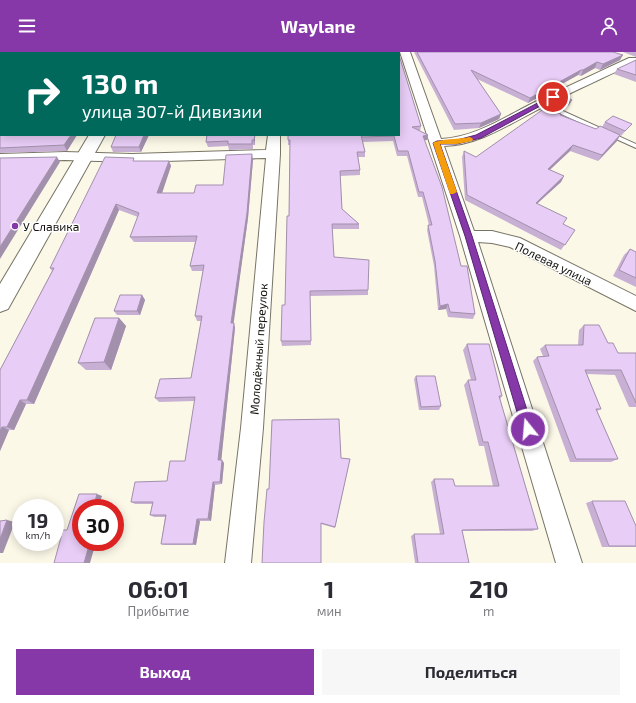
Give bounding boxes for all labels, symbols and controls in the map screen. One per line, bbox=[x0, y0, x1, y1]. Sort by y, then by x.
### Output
icon: menu bbox=[16, 15, 38, 37]
text: Waylane bbox=[281, 15, 355, 37]
icon: person bbox=[598, 15, 620, 37]
text: 130 m bbox=[82, 66, 158, 100]
icon: right bbox=[16, 68, 68, 120]
pin bbox=[536, 80, 570, 114]
icon: arrive bbox=[542, 86, 564, 108]
text: улица 307-й Дивизии bbox=[82, 100, 262, 122]
place label: У Славика bbox=[23, 219, 79, 233]
marker: У Славика bbox=[10, 221, 20, 231]
street label: Полевая улица bbox=[513, 238, 595, 289]
street label: Молодёжный переулок bbox=[246, 282, 271, 415]
position arrow bbox=[507, 408, 549, 450]
speed limit sign: 30 bbox=[72, 499, 124, 551]
text: 19 bbox=[28, 508, 48, 532]
text: km/h bbox=[26, 529, 50, 541]
text: 06:01 bbox=[128, 574, 189, 603]
text: 1 bbox=[324, 574, 334, 603]
text: 210 bbox=[469, 574, 509, 603]
text: Прибытие bbox=[127, 603, 189, 619]
text: мин bbox=[317, 603, 342, 619]
text: m bbox=[483, 603, 494, 619]
button: Выход bbox=[16, 649, 314, 695]
button: Поделиться bbox=[322, 649, 620, 695]

